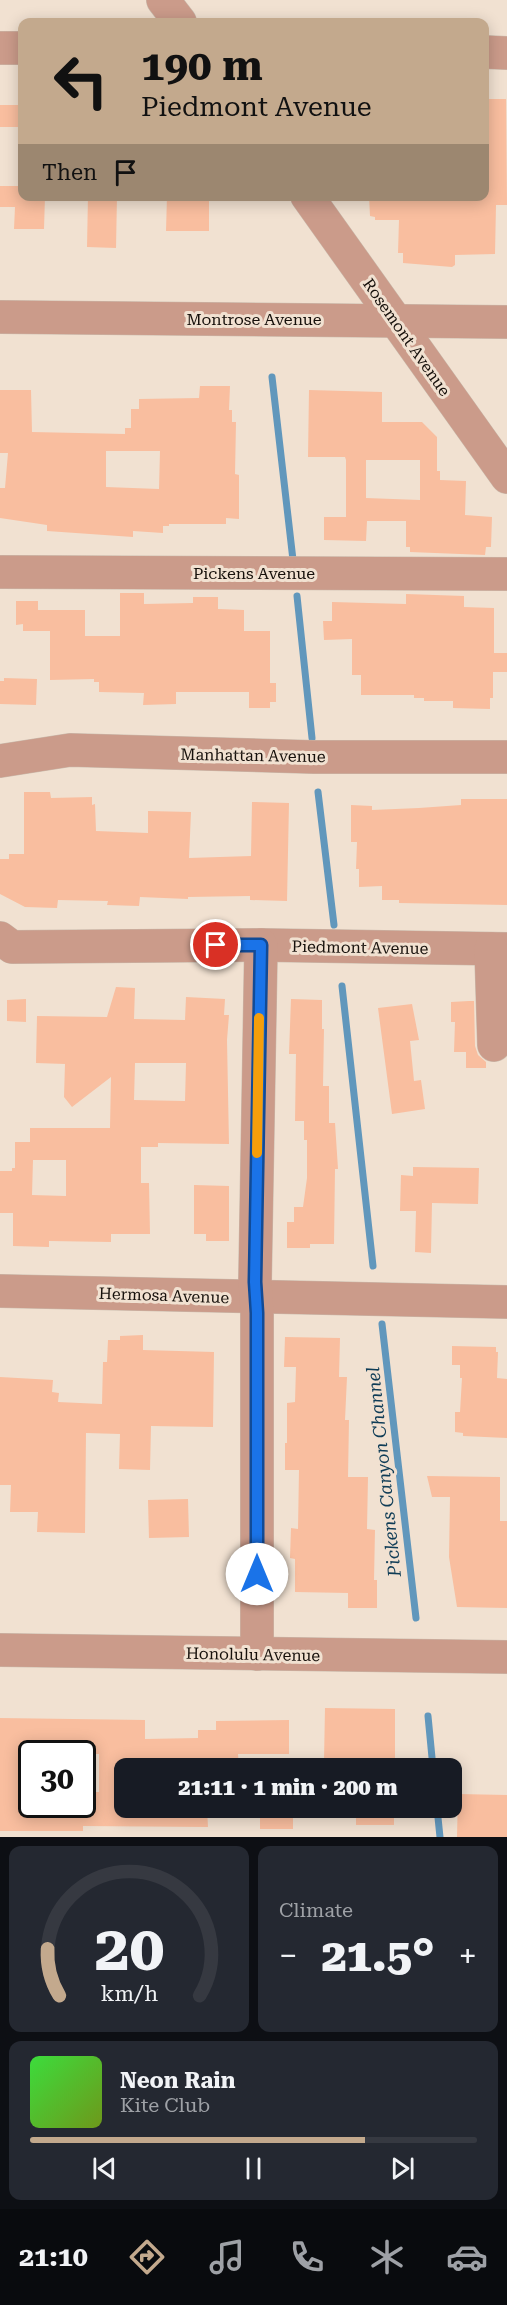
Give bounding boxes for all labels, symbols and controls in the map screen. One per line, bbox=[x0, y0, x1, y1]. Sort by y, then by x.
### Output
text: 190 m bbox=[141, 41, 263, 90]
icon: left bbox=[42, 42, 120, 120]
text: Piedmont Avenue bbox=[141, 91, 372, 123]
icon: arrive bbox=[109, 156, 142, 189]
text: Then bbox=[42, 160, 97, 185]
street label: Rosemont Avenue bbox=[359, 275, 454, 400]
street label: Montrose Avenue bbox=[186, 310, 322, 329]
street label: Pickens Avenue bbox=[193, 564, 315, 583]
street label: Manhattan Avenue bbox=[180, 745, 326, 766]
pin bbox=[190, 919, 241, 970]
icon: arrive bbox=[199, 928, 232, 961]
street label: Piedmont Avenue bbox=[291, 937, 429, 958]
street label: Hermosa Avenue bbox=[98, 1284, 230, 1307]
water label: Pickens Canyon Channel bbox=[362, 1366, 405, 1579]
position arrow bbox=[225, 1542, 289, 1606]
street label: Honolulu Avenue bbox=[186, 1644, 321, 1665]
speed limit sign: 30 bbox=[18, 1740, 96, 1818]
text: 21:11 · 1 min · 200 m bbox=[178, 1775, 398, 1800]
text: Climate bbox=[279, 1898, 353, 1922]
text: 20 bbox=[94, 1912, 164, 1985]
text: 21.5° bbox=[321, 1929, 435, 1982]
text: − bbox=[279, 1936, 297, 1975]
text: + bbox=[459, 1936, 477, 1975]
text: km/h bbox=[100, 1981, 158, 2006]
text: Neon Rain bbox=[120, 2068, 235, 2093]
text: Kite Club bbox=[120, 2093, 210, 2117]
icon: previous bbox=[88, 2152, 121, 2185]
icon: pause bbox=[237, 2152, 270, 2185]
icon: next bbox=[386, 2152, 419, 2185]
icon: directions bbox=[126, 2236, 168, 2278]
icon: music bbox=[206, 2236, 248, 2278]
icon: phone bbox=[286, 2236, 328, 2278]
icon: climate bbox=[366, 2236, 408, 2278]
icon: car bbox=[446, 2236, 488, 2278]
text: 21:10 bbox=[19, 2241, 88, 2273]

